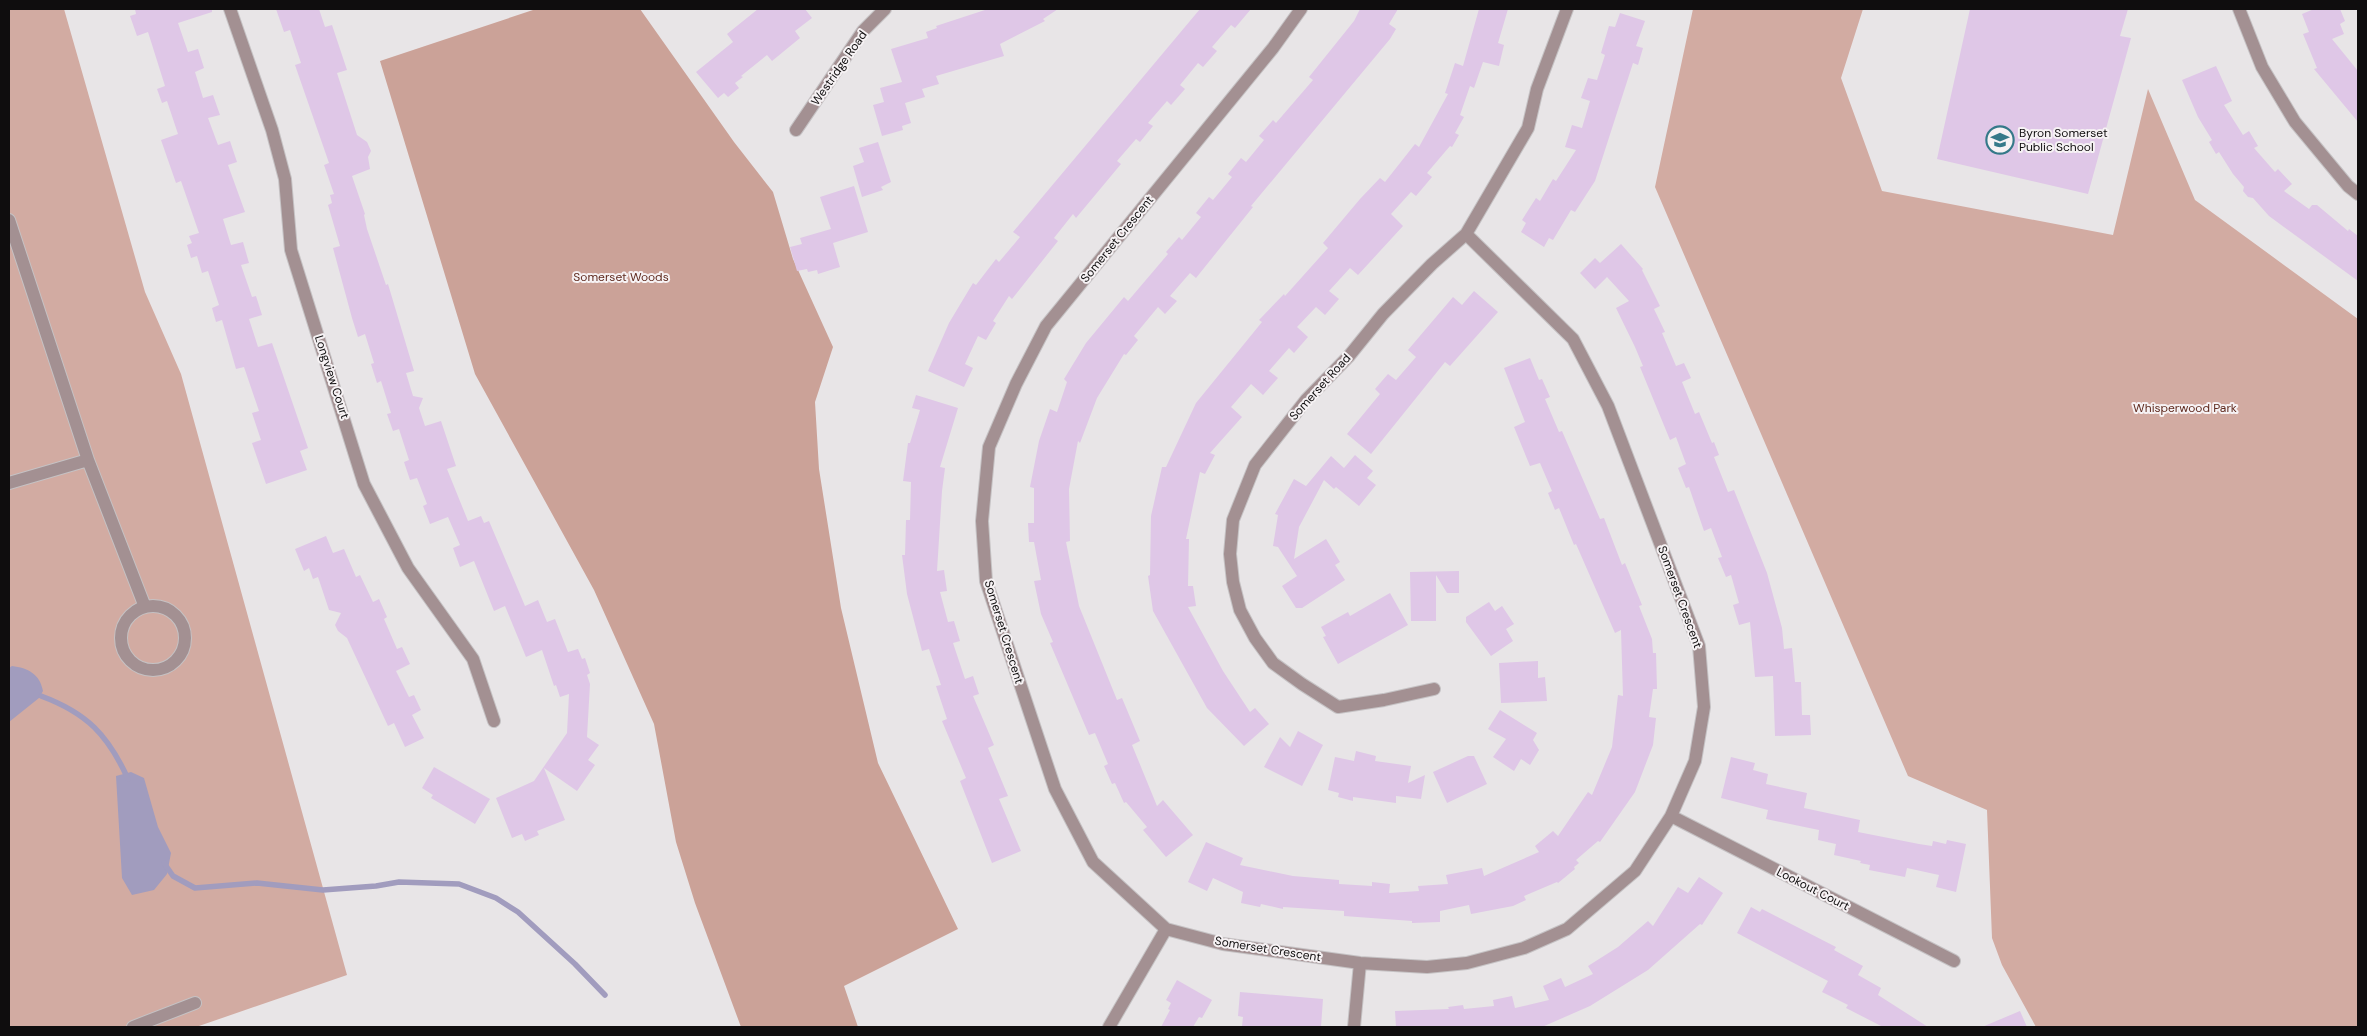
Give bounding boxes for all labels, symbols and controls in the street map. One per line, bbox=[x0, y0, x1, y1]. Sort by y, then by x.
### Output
street label: Westridge Road bbox=[807, 28, 871, 108]
school or university icon: Byron Somerset Public School bbox=[1985, 125, 2015, 155]
place label: Byron Somerset Public School bbox=[2019, 125, 2108, 155]
street label: Somerset Crescent bbox=[1077, 192, 1157, 286]
park label: Somerset Woods bbox=[573, 269, 669, 285]
street label: Longview Court bbox=[311, 333, 353, 421]
street label: Somerset Road bbox=[1286, 350, 1354, 424]
park label: Whisperwood Park bbox=[2133, 400, 2237, 416]
street label: Somerset Crescent bbox=[1654, 544, 1706, 651]
street label: Somerset Crescent bbox=[981, 578, 1027, 686]
street label: Lookout Court bbox=[1774, 864, 1852, 914]
street label: Somerset Crescent bbox=[1214, 933, 1323, 965]

